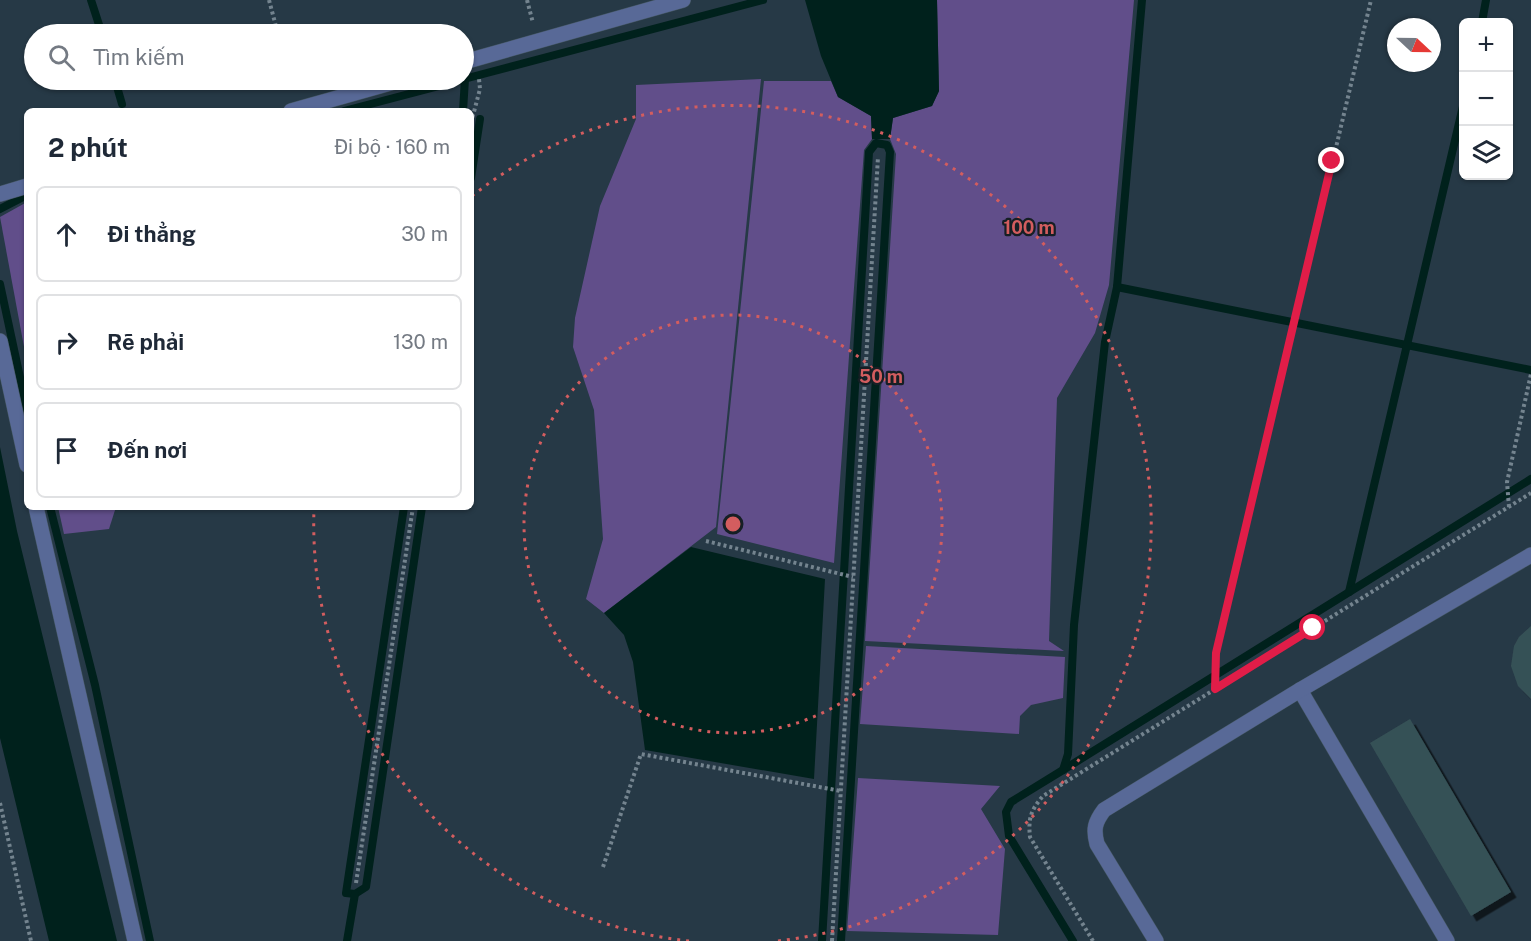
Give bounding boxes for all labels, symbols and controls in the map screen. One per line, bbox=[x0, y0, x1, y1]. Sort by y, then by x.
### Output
north arrow bbox=[1387, 18, 1441, 72]
map controls bbox=[1459, 18, 1513, 180]
button: + bbox=[1459, 18, 1513, 72]
search box bbox=[24, 24, 474, 90]
icon: search bbox=[45, 41, 78, 74]
text: Tìm kiếm bbox=[93, 44, 184, 70]
button: − bbox=[1459, 72, 1513, 126]
button: layers bbox=[1459, 126, 1513, 180]
text: 2 phút bbox=[48, 132, 128, 163]
text: Đi bộ · 160 m bbox=[334, 135, 450, 159]
route end bbox=[1318, 147, 1344, 173]
text: 100 m bbox=[1003, 217, 1055, 238]
icon: ahead bbox=[50, 218, 83, 251]
text: Đi thẳng bbox=[107, 221, 196, 247]
text: 30 m bbox=[401, 222, 448, 246]
icon: right bbox=[50, 326, 83, 359]
text: Rẽ phải bbox=[107, 329, 184, 355]
text: 130 m bbox=[393, 330, 448, 354]
text: 50 m bbox=[859, 366, 903, 387]
icon: arrive bbox=[50, 434, 83, 467]
text: Đến nơi bbox=[107, 437, 187, 463]
centre of rings bbox=[723, 514, 743, 534]
route start bbox=[1299, 614, 1325, 640]

